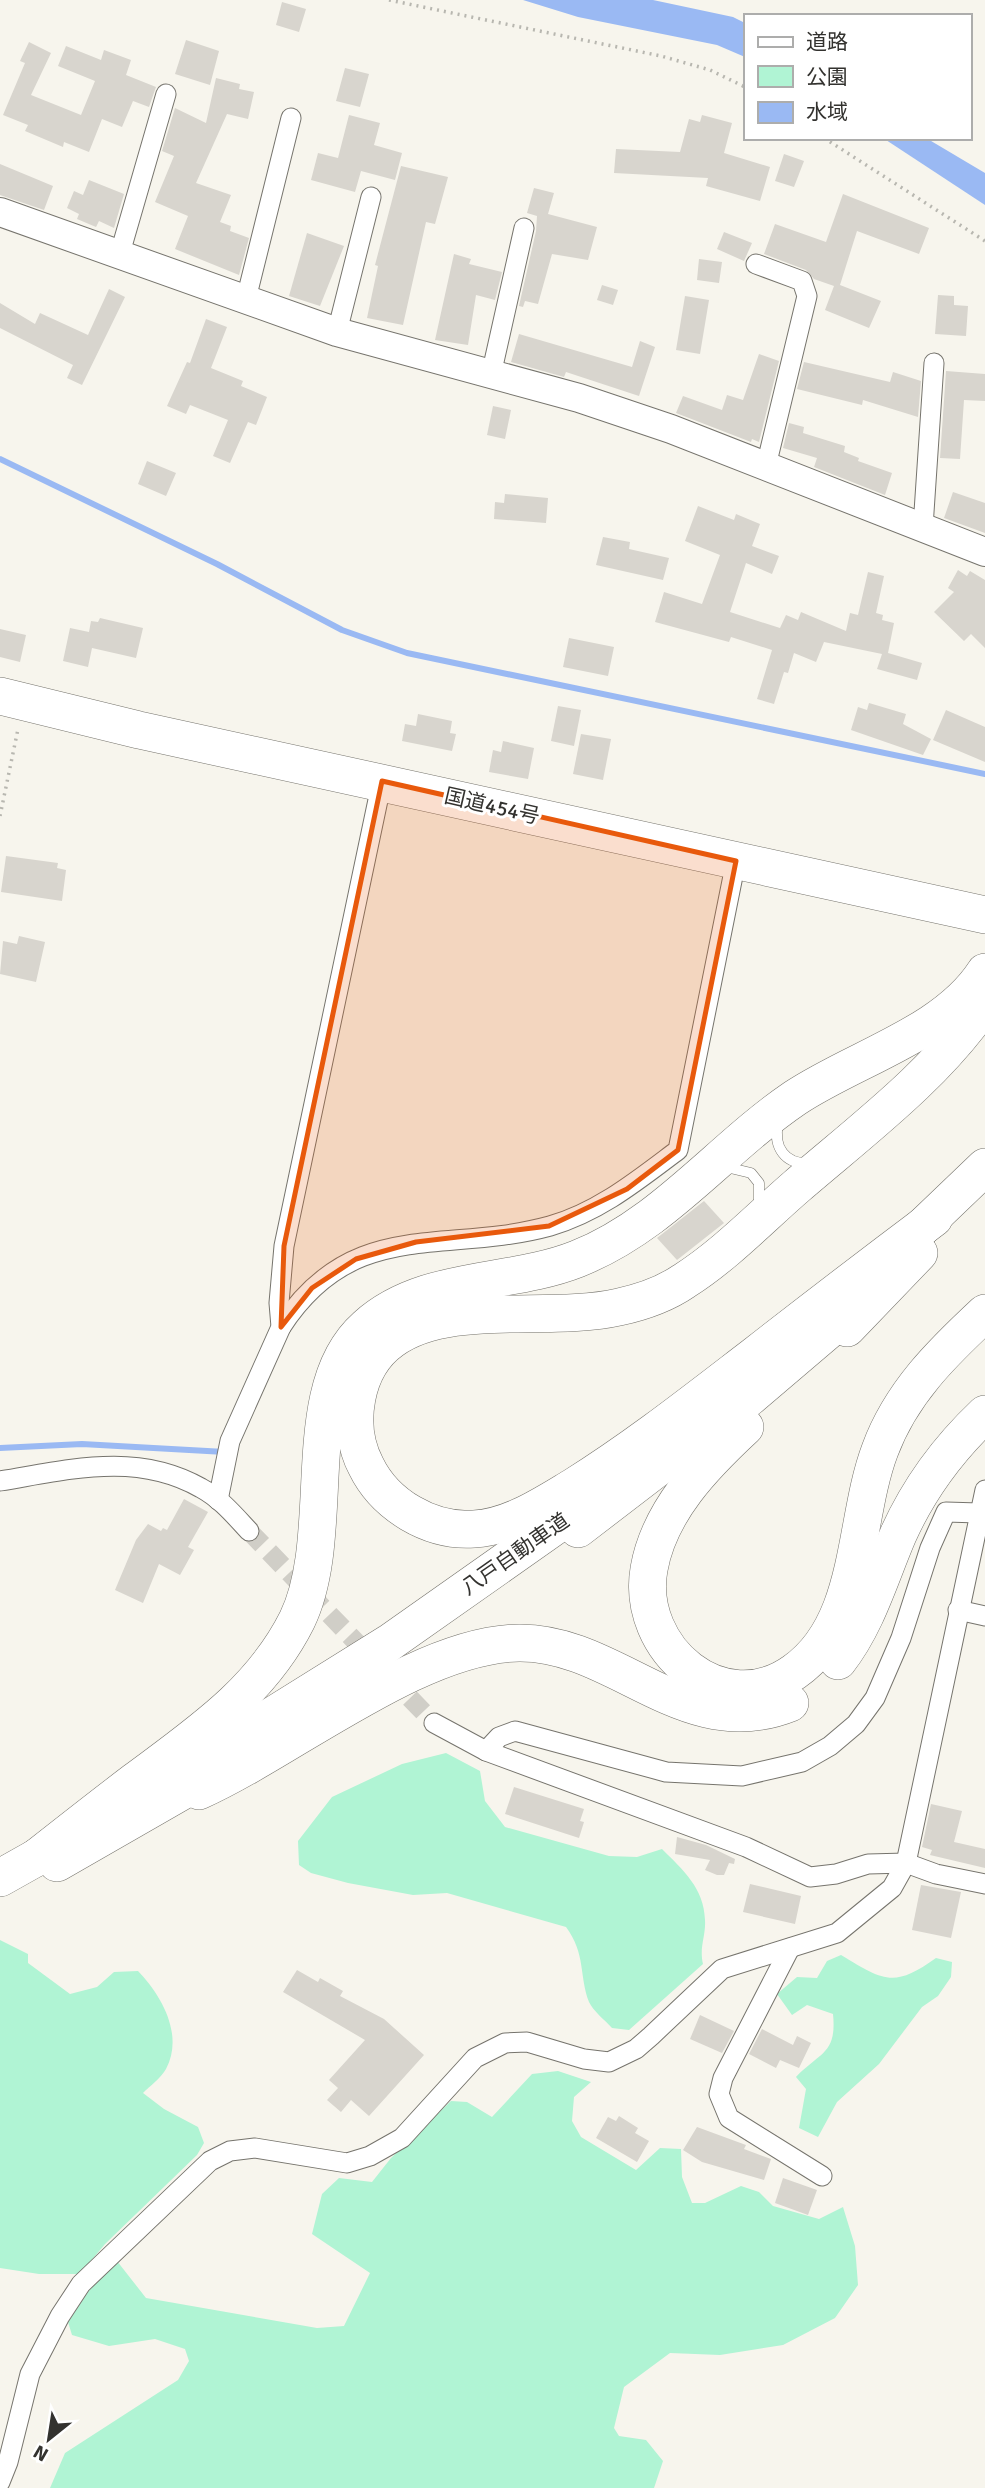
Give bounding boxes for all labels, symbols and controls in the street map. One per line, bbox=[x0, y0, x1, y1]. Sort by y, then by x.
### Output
legend bbox=[744, 14, 971, 140]
text: 道路 bbox=[806, 29, 848, 55]
text: 公園 bbox=[806, 64, 848, 90]
text: 水域 bbox=[806, 99, 848, 125]
street label: 国道454号 bbox=[442, 782, 542, 830]
street label: 八戸自動車道 bbox=[456, 1507, 574, 1601]
north arrow bbox=[14, 2404, 84, 2474]
text: N bbox=[29, 2439, 53, 2467]

